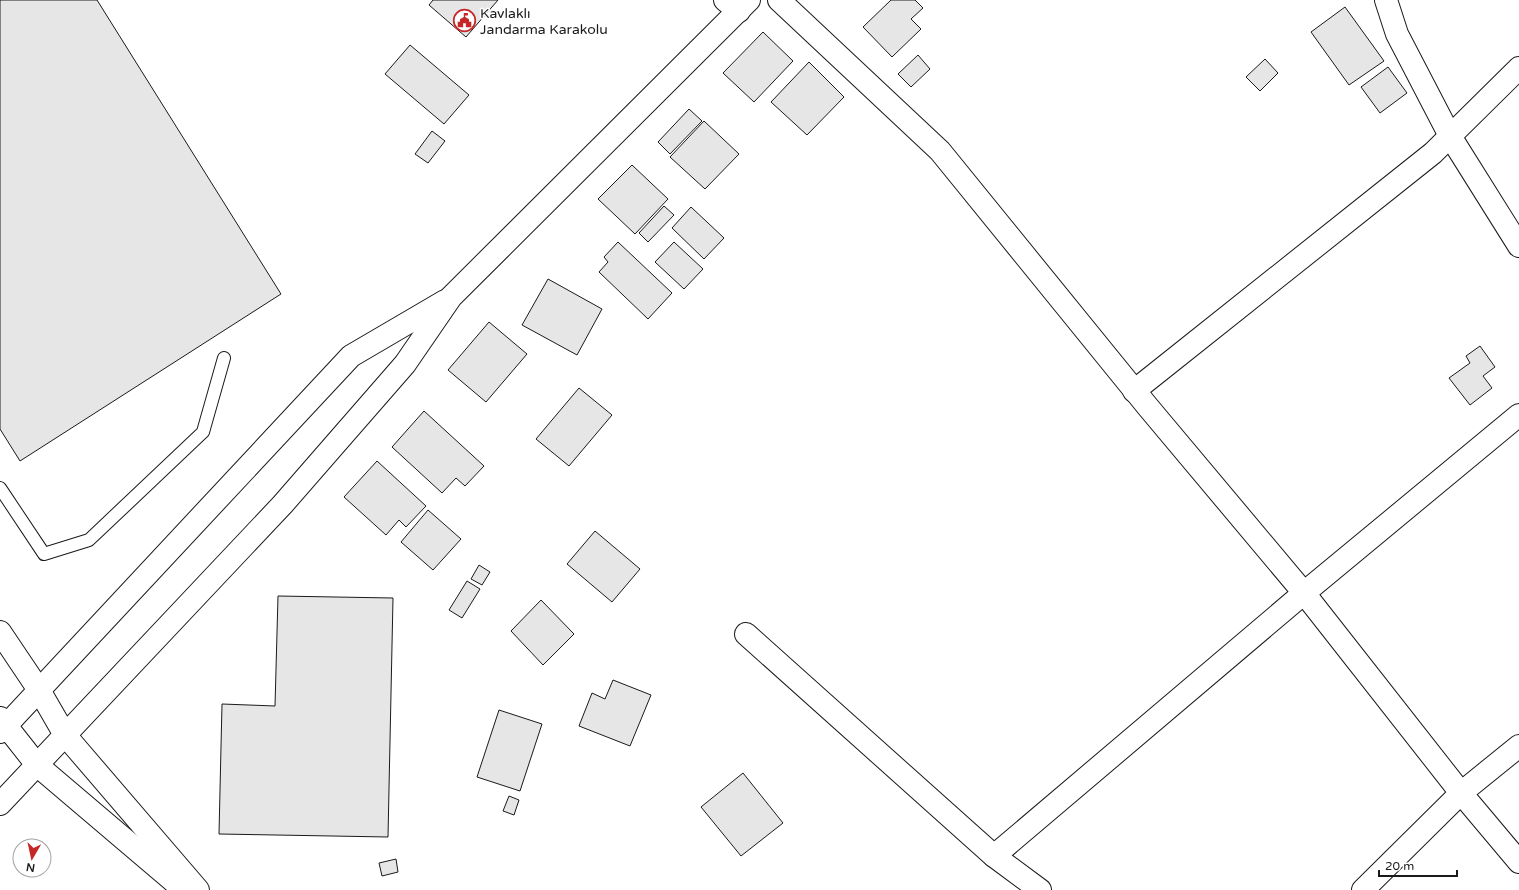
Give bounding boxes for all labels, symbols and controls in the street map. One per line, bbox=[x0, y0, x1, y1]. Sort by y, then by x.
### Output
place label: Kavlaklı Jandarma Karakolu bbox=[480, 5, 608, 38]
public building icon: Kavlaklı Jandarma Karakolu bbox=[451, 8, 477, 34]
north arrow bbox=[12, 838, 52, 878]
scale bar bbox=[1379, 852, 1457, 878]
text: 20 m bbox=[1385, 859, 1414, 873]
text: N bbox=[25, 860, 36, 874]

